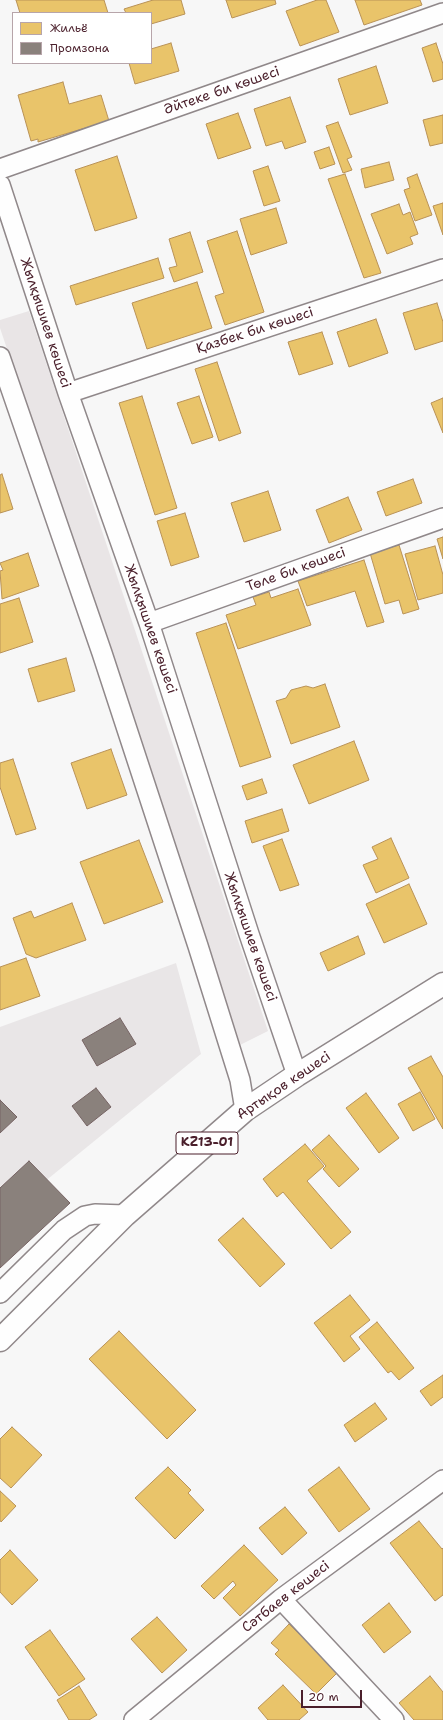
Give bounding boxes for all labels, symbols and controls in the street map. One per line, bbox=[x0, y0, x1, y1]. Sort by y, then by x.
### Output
legend bbox=[12, 12, 152, 64]
text: Жильё bbox=[50, 20, 88, 36]
text: Промзона bbox=[50, 40, 109, 56]
street label: Әйтеке би көшесі bbox=[162, 63, 282, 119]
street label: Жылқышиев көшесі bbox=[16, 256, 74, 390]
street label: Қазбек би көшесі bbox=[194, 304, 316, 358]
street label: Төле би көшесі bbox=[244, 544, 348, 596]
street label: Жылқышиев көшесі bbox=[120, 562, 180, 696]
street label: Жылқышиев көшесі bbox=[220, 870, 280, 1004]
street label: Артықов көшесі bbox=[234, 1048, 334, 1124]
road number: KZ13-01 bbox=[176, 1132, 238, 1154]
street label: Сәтбаев көшесі bbox=[239, 1557, 333, 1637]
scale bar bbox=[303, 1682, 364, 1708]
text: 20 m bbox=[308, 1689, 339, 1705]

